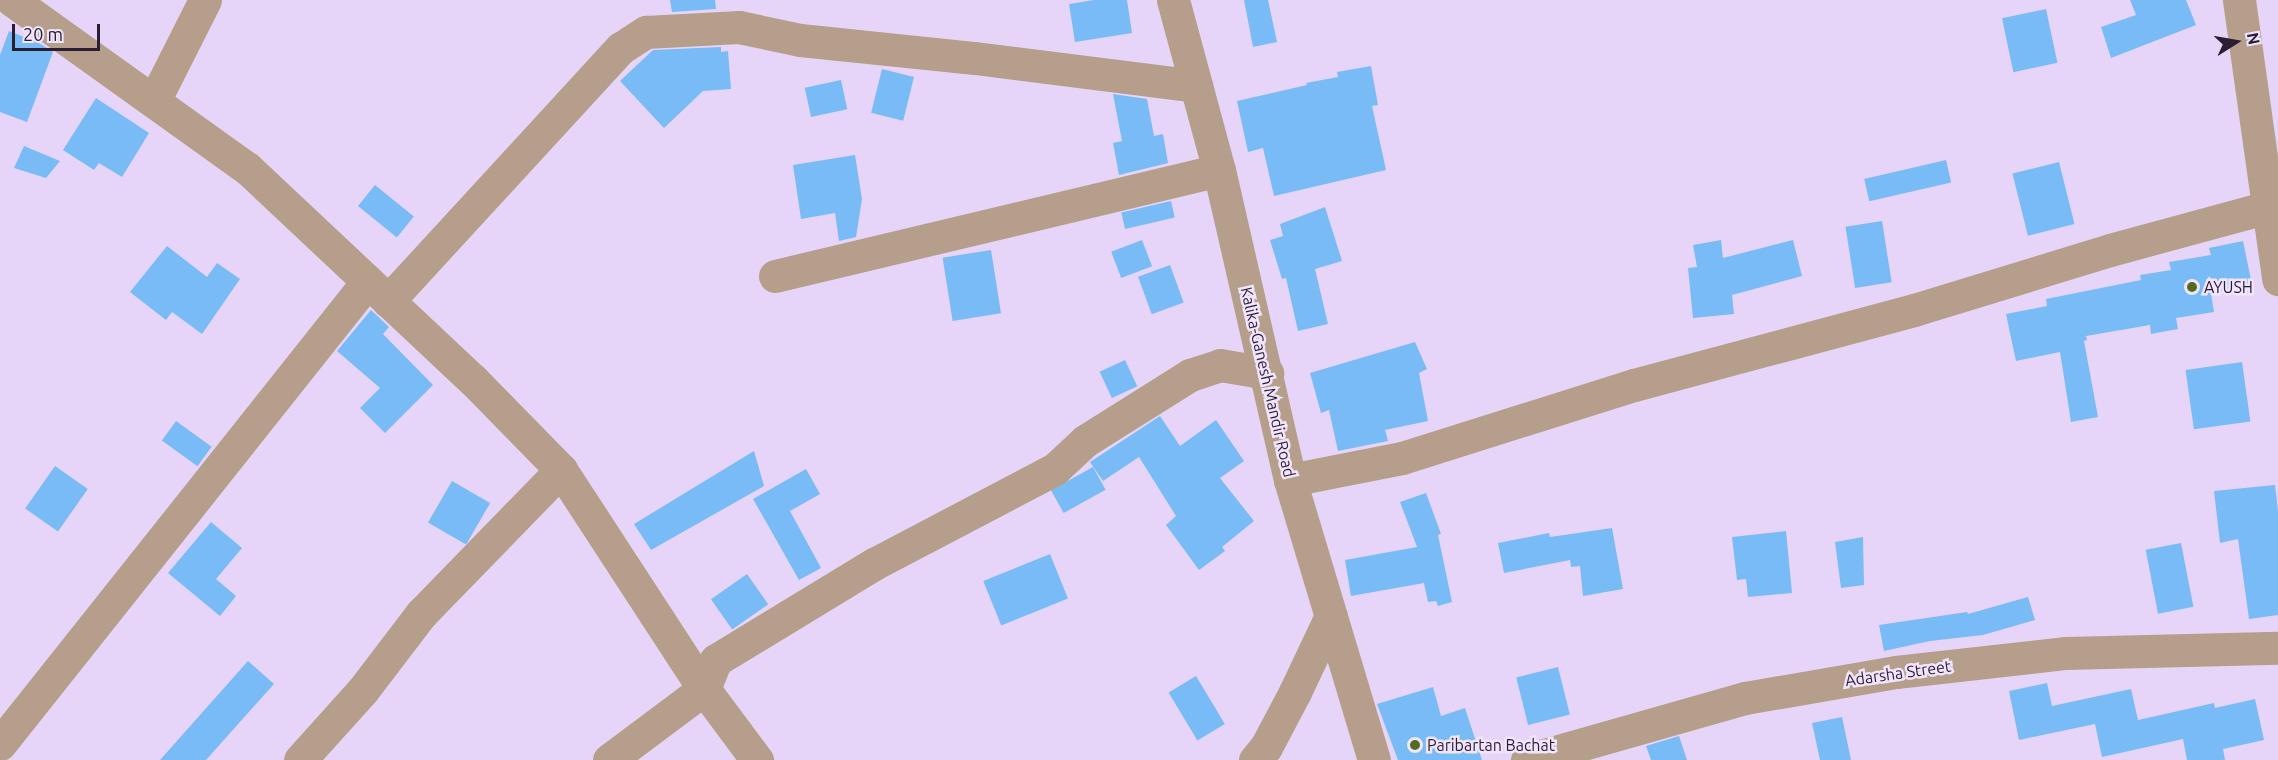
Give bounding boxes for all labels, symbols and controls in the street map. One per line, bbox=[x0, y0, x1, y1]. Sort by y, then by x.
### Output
scale bar bbox=[15, 12, 104, 50]
north arrow bbox=[2206, 12, 2266, 72]
text: 20 m bbox=[23, 24, 63, 44]
text: N bbox=[2244, 31, 2264, 46]
place label: AYUSH bbox=[2204, 277, 2253, 297]
marker: AYUSH bbox=[2185, 280, 2199, 294]
street label: Kalika-Ganesh Mandir Road bbox=[1237, 285, 1299, 479]
street label: Adarsha Street bbox=[1844, 656, 1952, 690]
place label: Paribartan Bachat bbox=[1427, 735, 1555, 755]
marker: Paribartan Bachat bbox=[1408, 738, 1422, 752]

